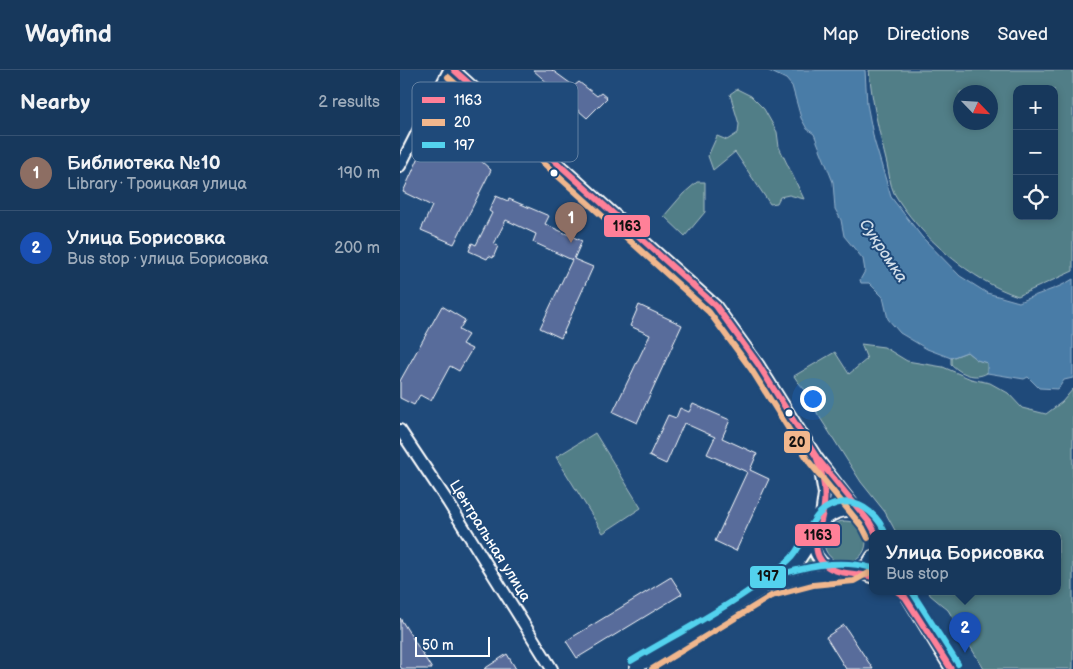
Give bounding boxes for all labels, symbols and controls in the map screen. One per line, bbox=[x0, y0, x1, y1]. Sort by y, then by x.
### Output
text: Wayfind bbox=[25, 20, 112, 49]
text: Map bbox=[823, 24, 859, 45]
text: Directions bbox=[887, 24, 969, 45]
text: Saved bbox=[997, 24, 1048, 45]
legend bbox=[412, 82, 578, 162]
north arrow bbox=[953, 85, 998, 130]
map controls bbox=[1013, 85, 1058, 220]
button: + bbox=[1013, 85, 1058, 130]
text: Nearby bbox=[20, 90, 90, 115]
text: 1163 bbox=[454, 92, 482, 109]
text: 2 results bbox=[318, 93, 380, 112]
text: 20 bbox=[454, 114, 471, 131]
button: − bbox=[1013, 130, 1058, 175]
text: 197 bbox=[454, 137, 475, 154]
text: Библиотека №10 bbox=[67, 152, 221, 175]
text: 1 bbox=[33, 164, 39, 183]
text: 190 m bbox=[338, 164, 380, 183]
unlabelled marker bbox=[549, 168, 559, 178]
text: Library · Троицкая улица bbox=[67, 175, 247, 194]
button: locate bbox=[1013, 175, 1058, 220]
pin: 1 bbox=[555, 202, 587, 243]
line badge: 1163 bbox=[603, 214, 651, 238]
water label: Сукромка bbox=[855, 216, 911, 286]
text: 1163 bbox=[613, 218, 641, 235]
text: Улица Борисовка bbox=[67, 227, 225, 250]
text: 2 bbox=[31, 239, 41, 258]
text: 200 m bbox=[334, 239, 380, 258]
text: Bus stop · улица Борисовка bbox=[67, 250, 269, 269]
your location bbox=[800, 386, 826, 412]
unlabelled marker bbox=[784, 408, 794, 418]
line badge: 20 bbox=[783, 430, 811, 454]
text: 20 bbox=[789, 434, 806, 451]
street label: Центральная улица bbox=[445, 477, 535, 605]
line badge: 1163 bbox=[794, 523, 841, 547]
text: 1163 bbox=[804, 527, 832, 544]
popup bbox=[869, 530, 1061, 595]
text: Улица Борисовка bbox=[886, 542, 1044, 565]
line badge: 197 bbox=[749, 565, 787, 589]
text: Bus stop bbox=[886, 565, 949, 584]
text: 197 bbox=[757, 568, 779, 585]
pin: 2 bbox=[949, 612, 981, 653]
scale bar bbox=[415, 634, 490, 657]
text: 50 m bbox=[422, 637, 454, 654]

